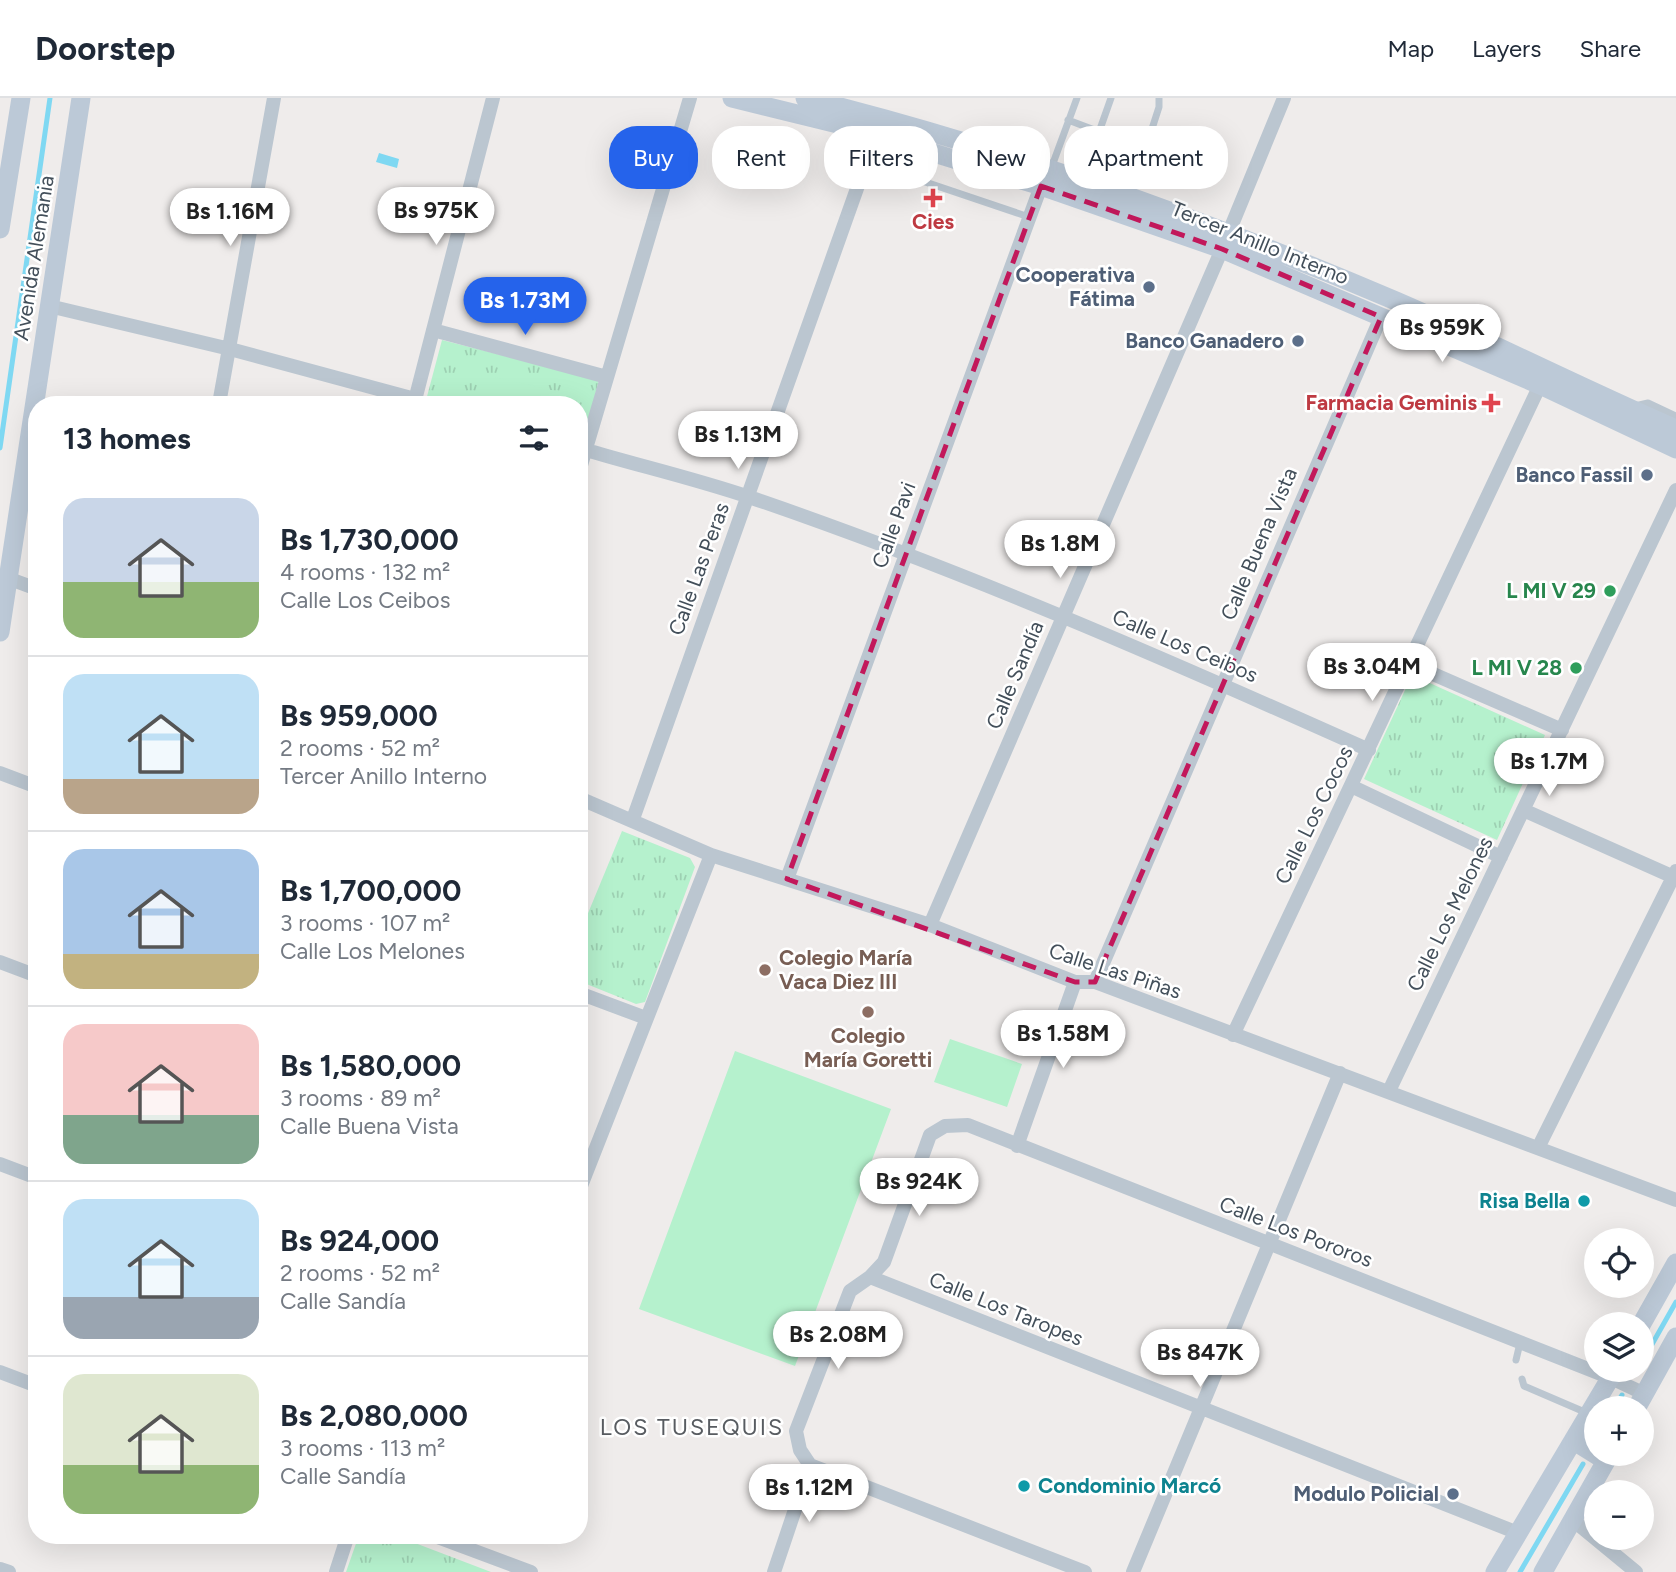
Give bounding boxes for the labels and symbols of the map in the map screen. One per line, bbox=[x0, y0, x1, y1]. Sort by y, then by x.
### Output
street label: Avenida Alemania bbox=[8, 173, 59, 342]
pin: Bs 1.16M bbox=[158, 188, 302, 248]
pin: Bs 975K bbox=[371, 188, 501, 247]
marker: Cies bbox=[925, 190, 941, 206]
street label: Tercer Anillo Interno bbox=[1168, 196, 1353, 290]
place label: Cies bbox=[912, 209, 954, 234]
place label: Cooperativa Fátima bbox=[1015, 262, 1135, 311]
pin: Bs 1.73M bbox=[453, 278, 597, 337]
marker: Cooperativa Fátima bbox=[1141, 279, 1157, 295]
pin: Bs 959K bbox=[1377, 304, 1507, 364]
place label: Banco Ganadero bbox=[1125, 328, 1284, 353]
marker: Banco Ganadero bbox=[1290, 333, 1306, 349]
place label: Farmacia Geminis bbox=[1305, 390, 1477, 415]
marker: Farmacia Geminis bbox=[1483, 395, 1499, 411]
pin: Bs 1.13M bbox=[666, 412, 810, 471]
place label: Banco Fassil bbox=[1515, 462, 1633, 487]
street label: Calle Buena Vista bbox=[1215, 464, 1302, 624]
marker: Banco Fassil bbox=[1639, 467, 1655, 483]
street label: Calle Pavi bbox=[866, 478, 921, 571]
street label: Calle Las Peras bbox=[663, 499, 734, 639]
pin: Bs 1.8M bbox=[995, 520, 1125, 580]
place label: L MI V 29 bbox=[1506, 578, 1596, 603]
marker: L MI V 29 bbox=[1602, 583, 1618, 599]
street label: Calle Los Ceibos bbox=[1109, 604, 1262, 687]
street label: Calle Sandía bbox=[981, 617, 1049, 733]
pin: Bs 3.04M bbox=[1300, 644, 1444, 703]
place label: L MI V 28 bbox=[1471, 655, 1562, 680]
marker: L MI V 28 bbox=[1568, 660, 1584, 676]
pin: Bs 1.7M bbox=[1484, 738, 1614, 798]
street label: Calle Los Cocos bbox=[1269, 742, 1358, 888]
street label: Calle Los Melones bbox=[1401, 832, 1498, 995]
street label: Calle Las Piñas bbox=[1046, 937, 1184, 1004]
place label: Colegio María Vaca Diez III bbox=[779, 945, 912, 994]
marker: Colegio María Vaca Diez III bbox=[757, 962, 773, 978]
marker: Colegio María Goretti bbox=[860, 1004, 876, 1020]
pin: Bs 1.58M bbox=[991, 1010, 1135, 1070]
place label: Colegio María Goretti bbox=[804, 1023, 932, 1072]
pin: Bs 924K bbox=[854, 1158, 984, 1218]
place label: Risa Bella bbox=[1479, 1188, 1570, 1213]
street label: Calle Los Pororos bbox=[1216, 1191, 1376, 1272]
marker: Risa Bella bbox=[1576, 1193, 1592, 1209]
street label: Calle Los Taropes bbox=[926, 1266, 1087, 1351]
pin: Bs 2.08M bbox=[766, 1312, 910, 1371]
pin: Bs 847K bbox=[1135, 1330, 1265, 1389]
district label: LOS TUSEQUIS bbox=[600, 1413, 784, 1441]
pin: Bs 1.12M bbox=[737, 1464, 881, 1524]
place label: Condominio Marcó bbox=[1038, 1473, 1221, 1498]
marker: Condominio Marcó bbox=[1016, 1478, 1032, 1494]
place label: Modulo Policial bbox=[1293, 1481, 1439, 1506]
marker: Modulo Policial bbox=[1445, 1486, 1461, 1502]

